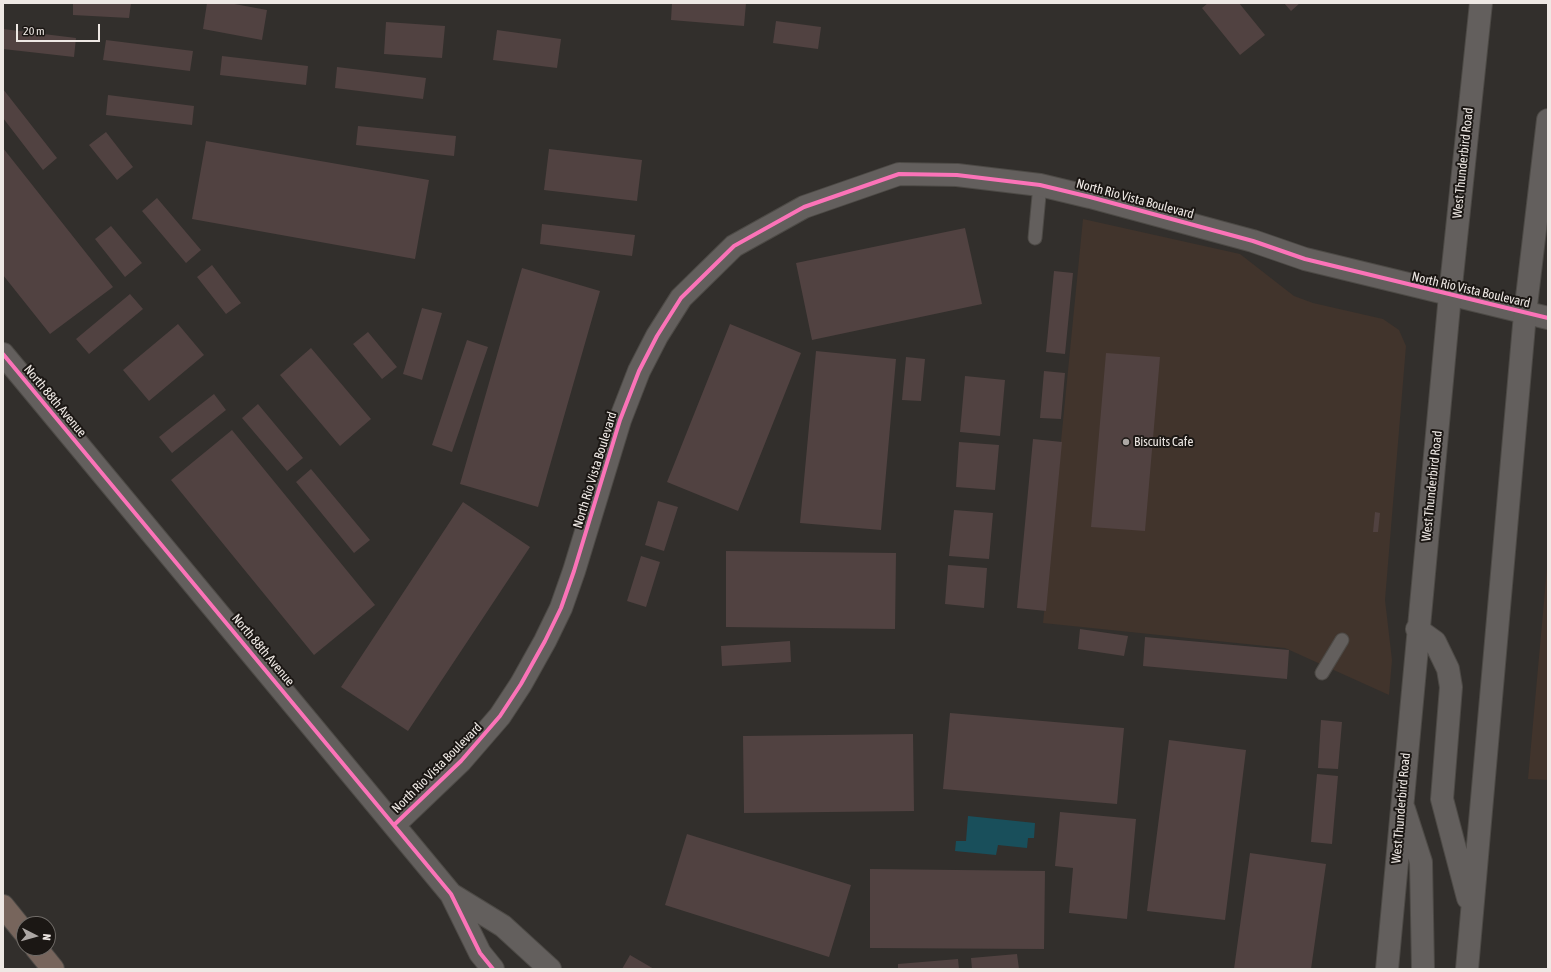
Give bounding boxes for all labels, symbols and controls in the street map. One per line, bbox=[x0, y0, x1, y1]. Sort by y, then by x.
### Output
scale bar bbox=[18, 16, 102, 42]
text: 20 m bbox=[23, 24, 45, 38]
street label: West Thunderbird Road bbox=[1449, 107, 1477, 219]
street label: North Rio Vista Boulevard bbox=[1074, 176, 1196, 222]
street label: North Rio Vista Boulevard bbox=[1410, 269, 1532, 311]
street label: North 88th Avenue bbox=[20, 362, 90, 440]
street label: North Rio Vista Boulevard bbox=[570, 410, 620, 530]
street label: West Thunderbird Road bbox=[1418, 430, 1446, 542]
place label: Biscuits Cafe bbox=[1134, 434, 1193, 450]
marker: Biscuits Cafe bbox=[1121, 437, 1131, 447]
street label: North 88th Avenue bbox=[228, 611, 298, 689]
street label: North Rio Vista Boulevard bbox=[389, 720, 485, 816]
street label: West Thunderbird Road bbox=[1388, 752, 1414, 864]
north arrow bbox=[16, 916, 56, 956]
text: N bbox=[41, 933, 53, 941]

